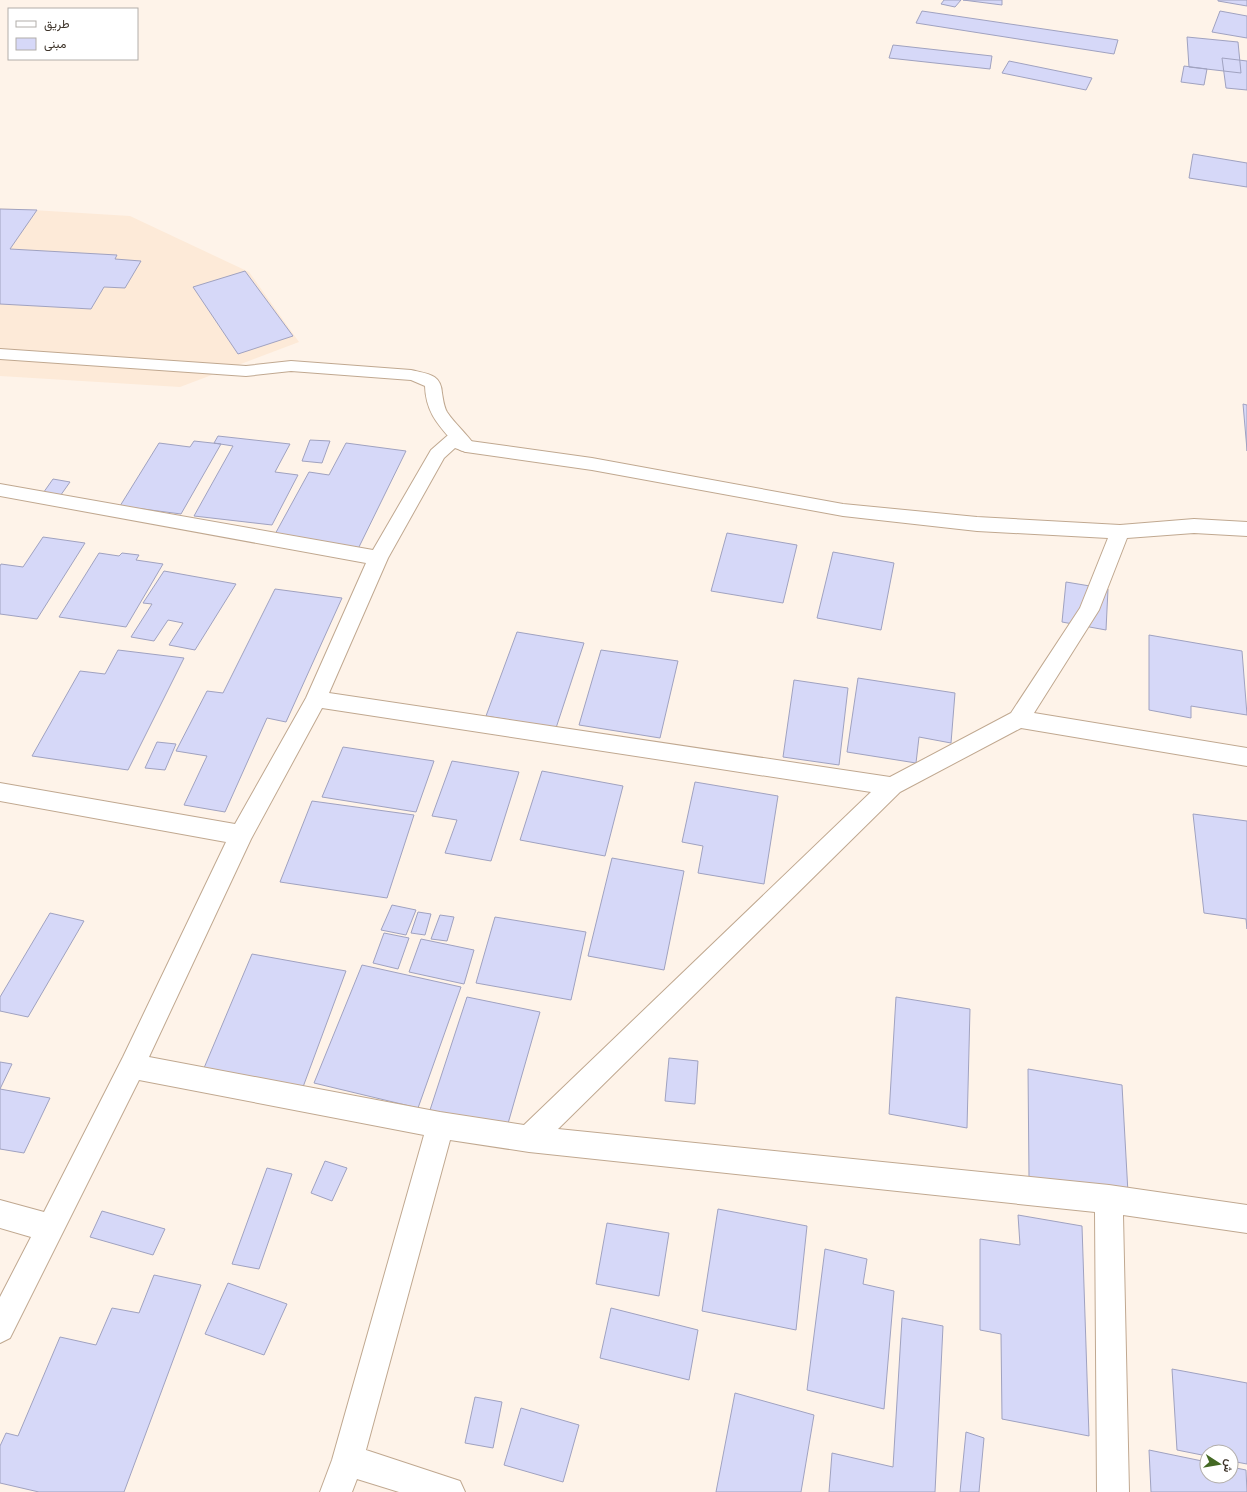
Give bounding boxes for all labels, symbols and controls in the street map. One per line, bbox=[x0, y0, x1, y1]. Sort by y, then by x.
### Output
legend bbox=[8, 8, 138, 60]
text: طريق bbox=[44, 16, 70, 32]
text: مبنى bbox=[44, 36, 66, 52]
north arrow bbox=[1199, 1444, 1239, 1484]
text: ش bbox=[1221, 1458, 1237, 1474]

